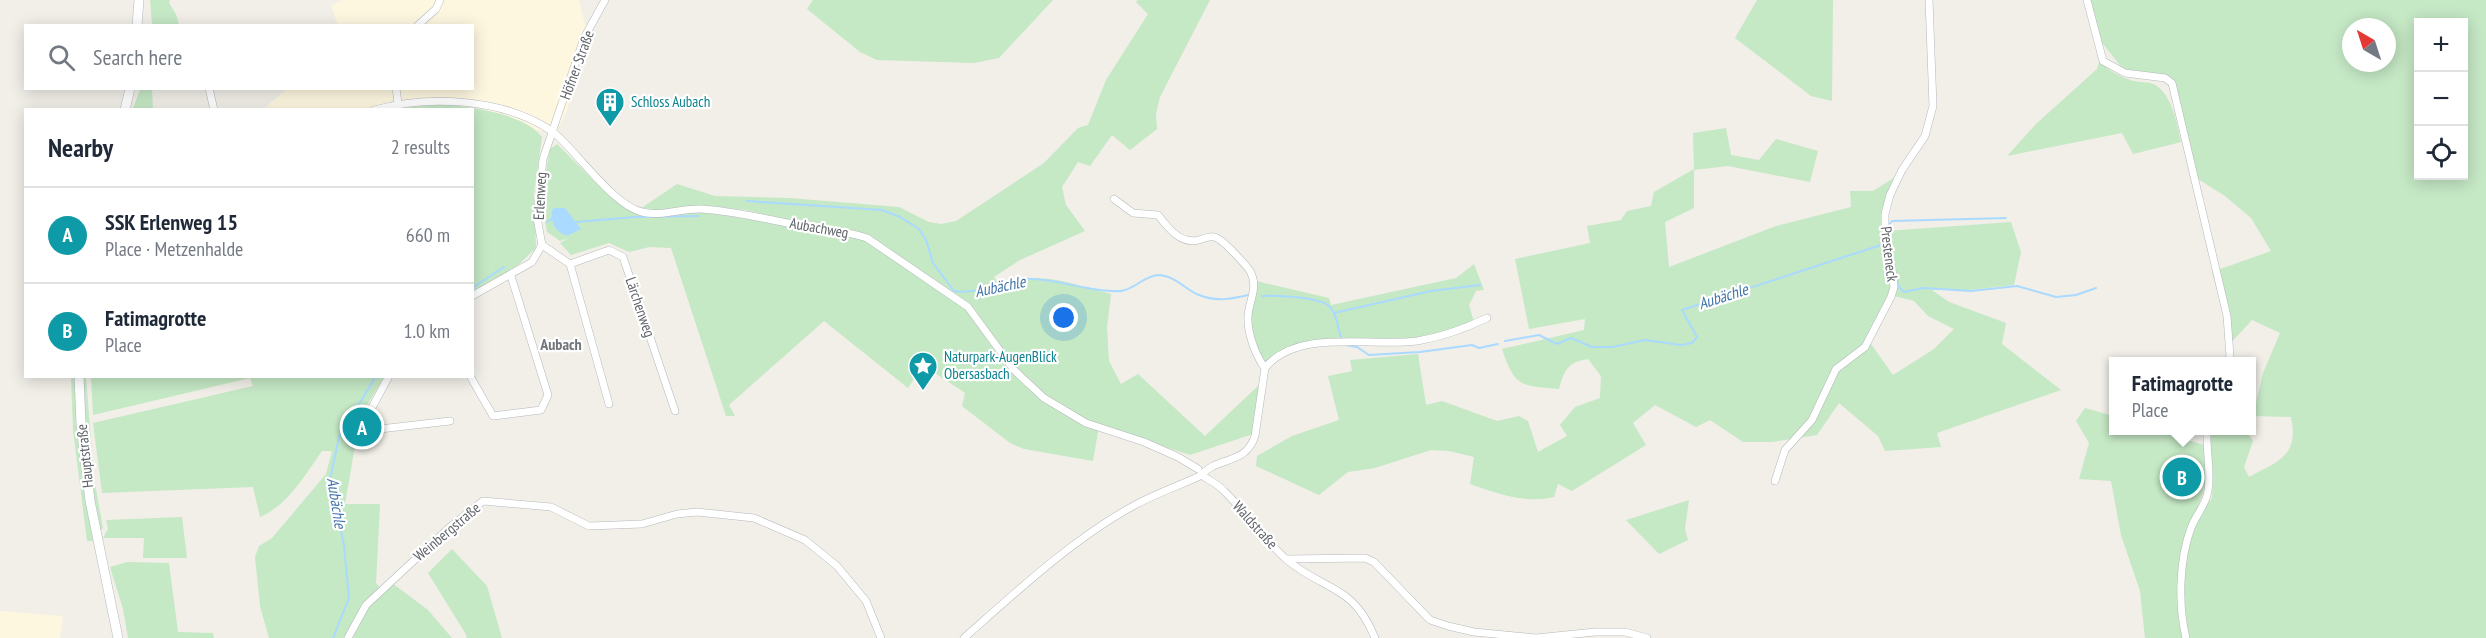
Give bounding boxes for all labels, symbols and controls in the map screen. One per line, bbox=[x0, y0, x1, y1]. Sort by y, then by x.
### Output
north arrow bbox=[2342, 18, 2396, 72]
map controls bbox=[2414, 18, 2468, 180]
button: + bbox=[2414, 18, 2468, 72]
search box bbox=[24, 24, 474, 90]
street label: Höfner Straße bbox=[555, 28, 598, 102]
icon: search bbox=[45, 41, 78, 74]
text: Search here bbox=[93, 43, 182, 71]
button: − bbox=[2414, 72, 2468, 126]
building icon: Schloss Aubach bbox=[594, 86, 626, 128]
place label: Schloss Aubach bbox=[631, 92, 710, 111]
button: locate bbox=[2414, 126, 2468, 180]
text: Nearby bbox=[48, 131, 113, 164]
text: 2 results bbox=[391, 134, 450, 160]
street label: Erlenweg bbox=[529, 171, 550, 220]
text: SSK Erlenweg 15 bbox=[105, 208, 238, 236]
street label: Aubachweg bbox=[788, 213, 850, 242]
text: A bbox=[62, 222, 73, 248]
text: 660 m bbox=[406, 222, 450, 248]
street label: Presteneck bbox=[1877, 225, 1902, 283]
text: Place · Metzenhalde bbox=[105, 236, 243, 262]
water label: Aubächle bbox=[973, 271, 1028, 301]
street label: Lärchenweg bbox=[621, 274, 660, 339]
water label: Aubächle bbox=[1696, 278, 1752, 313]
your location bbox=[1049, 303, 1078, 332]
text: Fatimagrotte bbox=[105, 304, 206, 332]
text: B bbox=[63, 318, 72, 344]
text: 1.0 km bbox=[403, 318, 450, 344]
text: Place bbox=[105, 332, 142, 358]
district label: Aubach bbox=[539, 334, 582, 354]
place label: Naturpark-AugenBlick Obersasbach bbox=[944, 347, 1057, 383]
place icon: Naturpark-AugenBlick Obersasbach bbox=[907, 350, 939, 392]
popup bbox=[2109, 357, 2256, 435]
text: Fatimagrotte bbox=[2132, 369, 2233, 397]
text: Place bbox=[2132, 397, 2169, 423]
pin: A bbox=[342, 404, 382, 450]
street label: Hauptstraße bbox=[72, 423, 97, 489]
pin: B bbox=[2162, 454, 2202, 500]
water label: Aubächle bbox=[323, 476, 351, 531]
street label: Waldstraße bbox=[1229, 497, 1282, 553]
street label: Weinbergstraße bbox=[409, 498, 484, 565]

